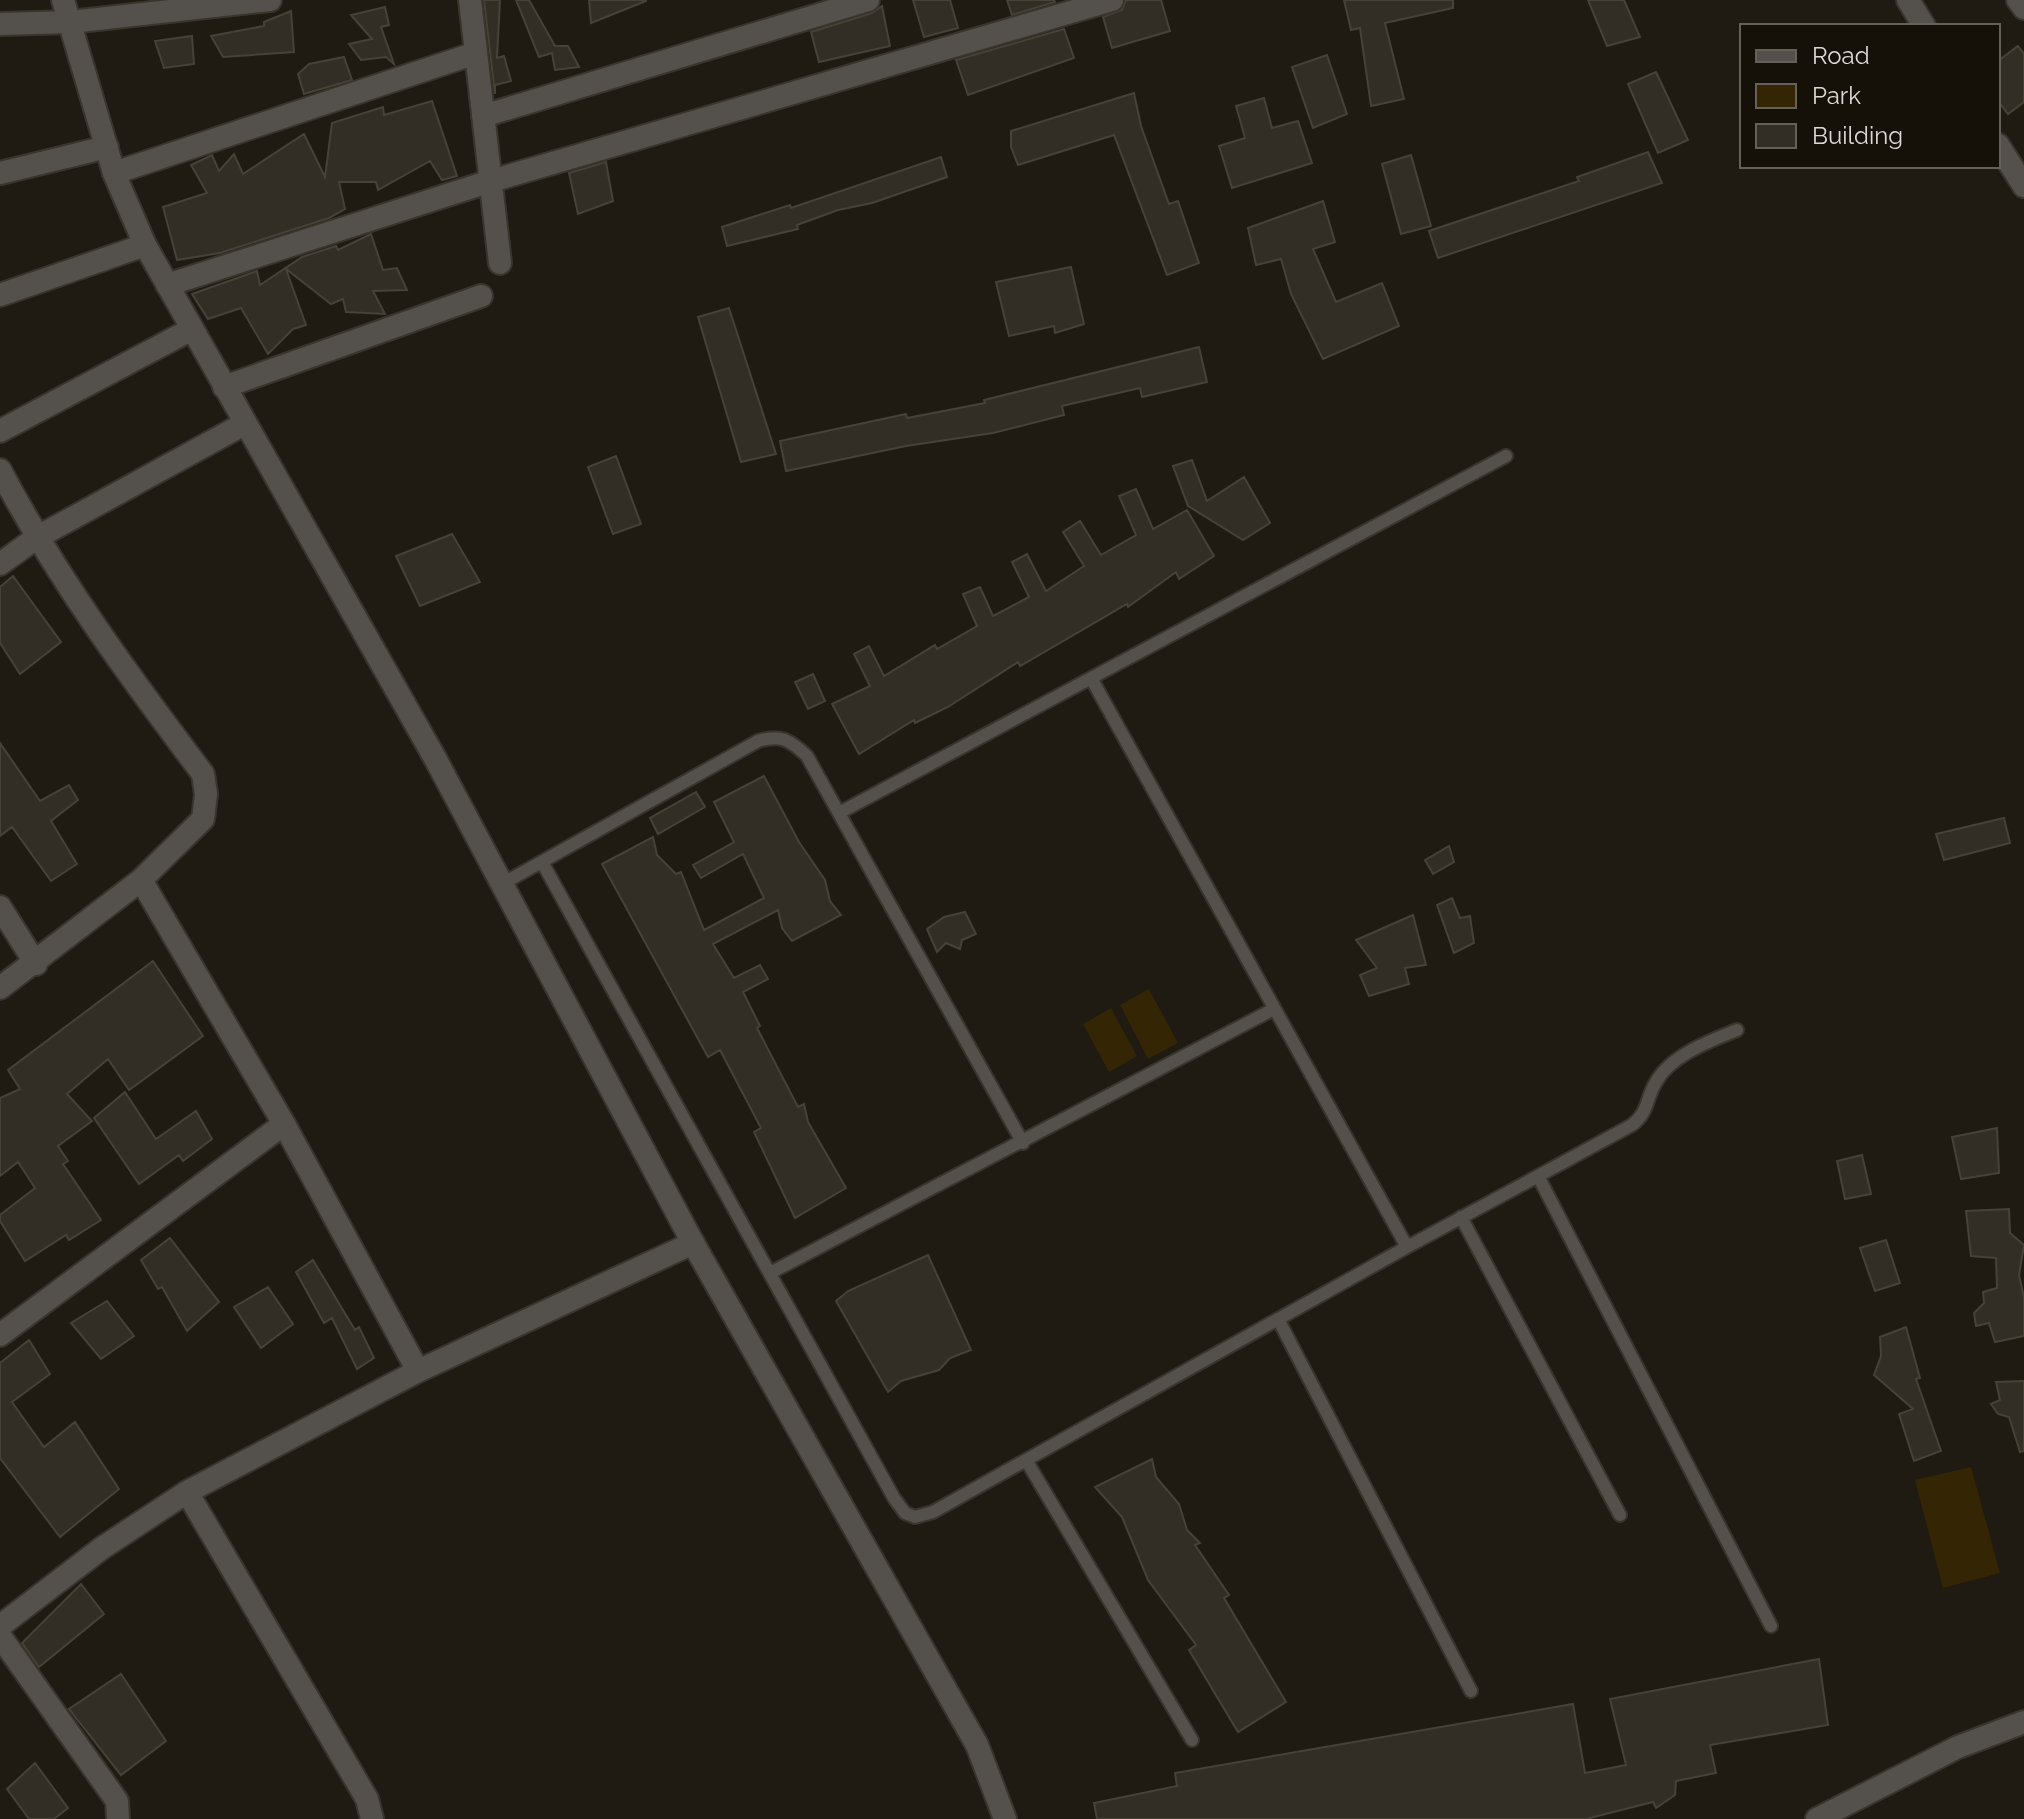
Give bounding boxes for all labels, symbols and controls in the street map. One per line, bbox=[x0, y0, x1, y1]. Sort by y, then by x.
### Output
legend bbox=[1740, 24, 2000, 168]
text: Road bbox=[1812, 41, 1870, 70]
text: Park bbox=[1812, 81, 1861, 110]
text: Building bbox=[1812, 121, 1903, 150]

